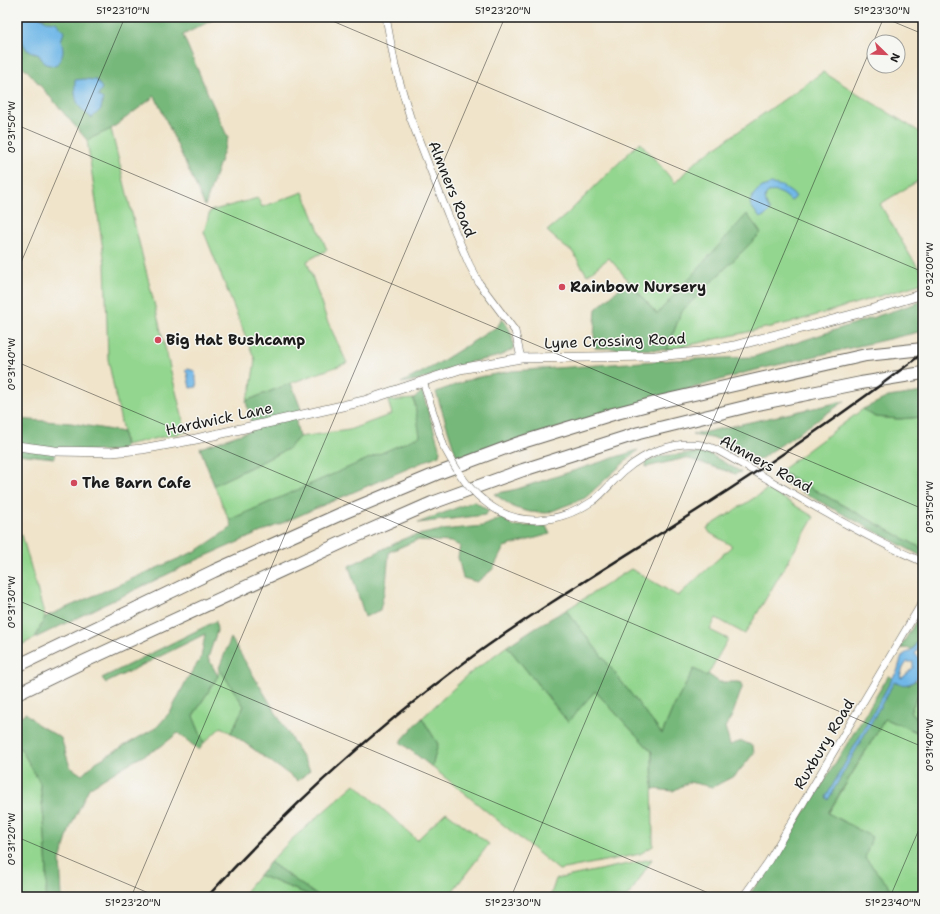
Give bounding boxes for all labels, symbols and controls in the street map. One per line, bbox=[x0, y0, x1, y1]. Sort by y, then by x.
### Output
text: 51°23'10"N bbox=[96, 4, 150, 17]
text: 51°23'20"N bbox=[475, 4, 531, 17]
text: 51°23'30"N bbox=[854, 4, 910, 17]
north arrow bbox=[866, 34, 906, 74]
text: N bbox=[886, 51, 903, 65]
text: 0°31'50"W bbox=[5, 100, 18, 153]
street label: Almners Road bbox=[424, 138, 481, 241]
text: 0°32'00"W bbox=[923, 242, 936, 298]
place label: Rainbow Nursery bbox=[570, 277, 706, 297]
marker: Rainbow Nursery bbox=[557, 282, 567, 292]
street label: Lyne Crossing Road bbox=[544, 329, 687, 353]
place label: Big Hat Bushcamp bbox=[166, 330, 305, 350]
marker: Big Hat Bushcamp bbox=[153, 335, 163, 345]
text: 0°31'40"W bbox=[5, 337, 18, 390]
street label: Hardwick Lane bbox=[164, 398, 274, 440]
street label: Almners Road bbox=[716, 430, 816, 498]
place label: The Barn Cafe bbox=[82, 473, 191, 493]
marker: The Barn Cafe bbox=[69, 478, 79, 488]
text: 0°31'50"W bbox=[923, 480, 936, 533]
text: 0°31'30"W bbox=[5, 575, 18, 628]
street label: Ruxbury Road bbox=[789, 695, 859, 793]
text: 0°31'40"W bbox=[923, 718, 936, 771]
text: 0°31'20"W bbox=[5, 812, 18, 865]
text: 51°23'20"N bbox=[105, 896, 161, 909]
text: 51°23'30"N bbox=[485, 896, 541, 909]
text: 51°23'40"N bbox=[865, 896, 921, 909]

